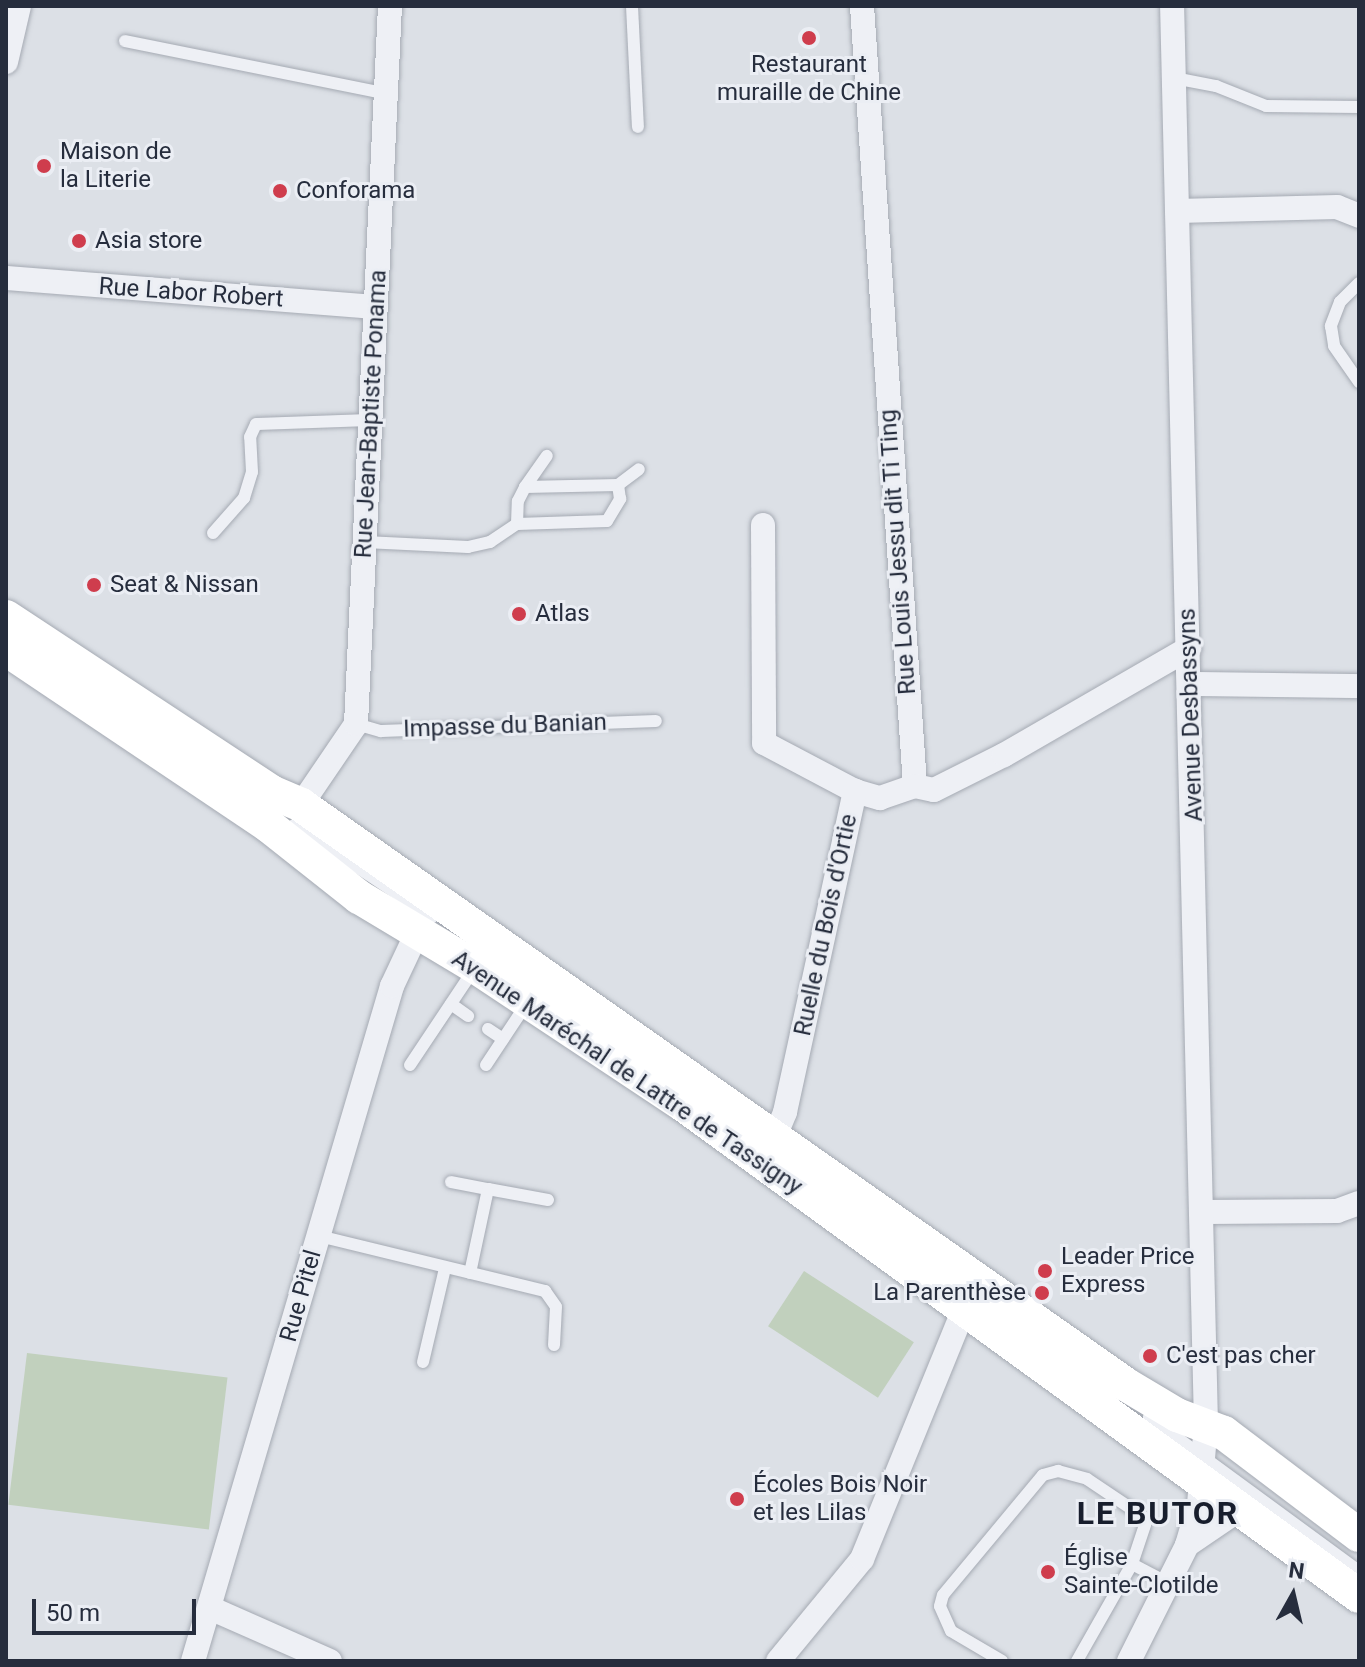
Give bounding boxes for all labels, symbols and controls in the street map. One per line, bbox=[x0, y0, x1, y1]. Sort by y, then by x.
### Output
marker: Restaurant muraille de Chine bbox=[800, 29, 818, 47]
place label: Restaurant muraille de Chine bbox=[717, 51, 901, 107]
place label: Maison de la Literie bbox=[60, 138, 171, 194]
marker: Maison de la Literie bbox=[35, 157, 53, 175]
place label: Conforama bbox=[296, 177, 415, 205]
marker: Conforama bbox=[271, 182, 289, 200]
place label: Asia store bbox=[95, 227, 202, 255]
marker: Asia store bbox=[70, 232, 88, 250]
street label: Rue Jean-Baptiste Ponama bbox=[349, 269, 393, 559]
street label: Rue Labor Robert bbox=[98, 272, 284, 314]
street label: Rue Louis Jessu dit Ti Ting bbox=[874, 408, 922, 696]
place label: Seat & Nissan bbox=[110, 571, 259, 599]
marker: Seat & Nissan bbox=[85, 576, 103, 594]
place label: Atlas bbox=[535, 600, 590, 628]
marker: Atlas bbox=[510, 605, 528, 623]
street label: Avenue Desbassyns bbox=[1173, 608, 1209, 822]
street label: Impasse du Banian bbox=[403, 708, 607, 744]
street label: Ruelle du Bois d'Ortie bbox=[788, 811, 864, 1039]
street label: Avenue Maréchal de Lattre de Tassigny bbox=[446, 944, 808, 1202]
place label: Leader Price Express bbox=[1061, 1243, 1194, 1299]
street label: Rue Pitel bbox=[274, 1247, 328, 1345]
marker: Leader Price Express bbox=[1036, 1262, 1054, 1280]
place label: La Parenthèse bbox=[873, 1279, 1026, 1307]
marker: La Parenthèse bbox=[1033, 1284, 1051, 1302]
place label: C'est pas cher bbox=[1166, 1342, 1316, 1370]
marker: C'est pas cher bbox=[1141, 1347, 1159, 1365]
place label: Écoles Bois Noir et les Lilas bbox=[753, 1471, 927, 1527]
marker: Écoles Bois Noir et les Lilas bbox=[728, 1490, 746, 1508]
district label: LE BUTOR bbox=[1077, 1494, 1239, 1532]
place label: Église Sainte-Clotilde bbox=[1064, 1544, 1219, 1600]
north arrow bbox=[1253, 1555, 1333, 1635]
text: N bbox=[1287, 1557, 1306, 1584]
marker: Église Sainte-Clotilde bbox=[1039, 1563, 1057, 1581]
scale bar bbox=[36, 1583, 200, 1633]
text: 50 m bbox=[46, 1599, 100, 1627]

